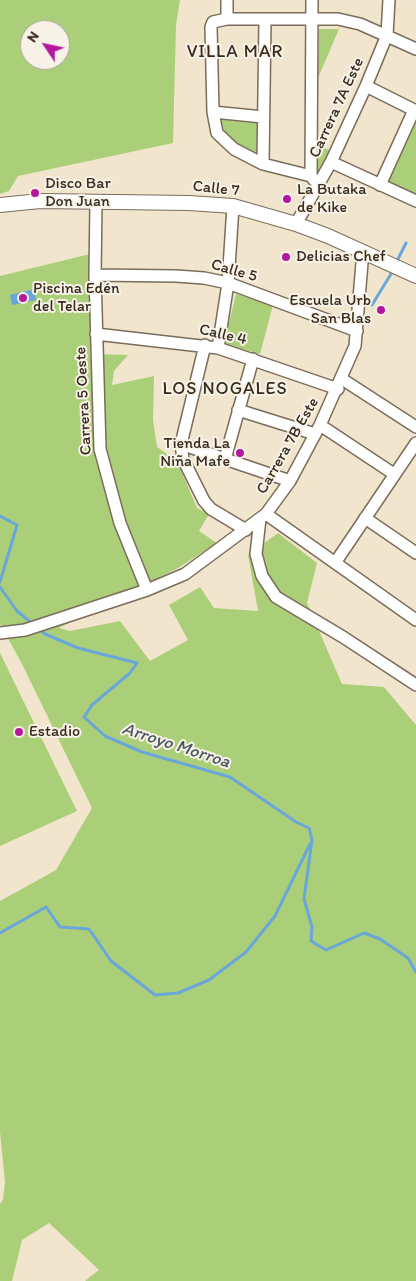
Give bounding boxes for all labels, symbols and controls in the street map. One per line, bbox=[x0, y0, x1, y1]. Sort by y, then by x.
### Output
north arrow bbox=[20, 20, 70, 70]
text: N bbox=[23, 28, 43, 46]
district label: VILLA MAR bbox=[185, 41, 285, 63]
street label: Carrera 7A Este bbox=[305, 55, 369, 161]
place label: Disco Bar Don Juan bbox=[45, 174, 111, 212]
street label: Calle 7 bbox=[192, 177, 240, 201]
place label: La Butaka de Kike bbox=[297, 180, 367, 218]
marker: Disco Bar Don Juan bbox=[29, 187, 41, 199]
marker: La Butaka de Kike bbox=[281, 193, 293, 205]
place label: Delicias Chef bbox=[296, 247, 386, 267]
marker: Delicias Chef bbox=[280, 251, 292, 263]
street label: Calle 5 bbox=[209, 255, 259, 287]
place label: Piscina Edén del Telar bbox=[33, 279, 120, 317]
place label: Escuela Urb San Blas bbox=[290, 291, 371, 329]
marker: Piscina Edén del Telar bbox=[17, 292, 29, 304]
marker: Escuela Urb San Blas bbox=[375, 304, 387, 316]
street label: Calle 4 bbox=[197, 320, 249, 350]
street label: Carrera 5 Oeste bbox=[72, 346, 96, 456]
district label: LOS NOGALES bbox=[161, 378, 289, 400]
street label: Carrera 7B Este bbox=[253, 394, 323, 498]
place label: Tienda La Niña Mafe bbox=[160, 434, 230, 472]
marker: Tienda La Niña Mafe bbox=[234, 447, 246, 459]
water label: Arroyo Morroa bbox=[119, 718, 233, 774]
place label: Estadio bbox=[29, 722, 80, 742]
marker: Estadio bbox=[13, 726, 25, 738]

